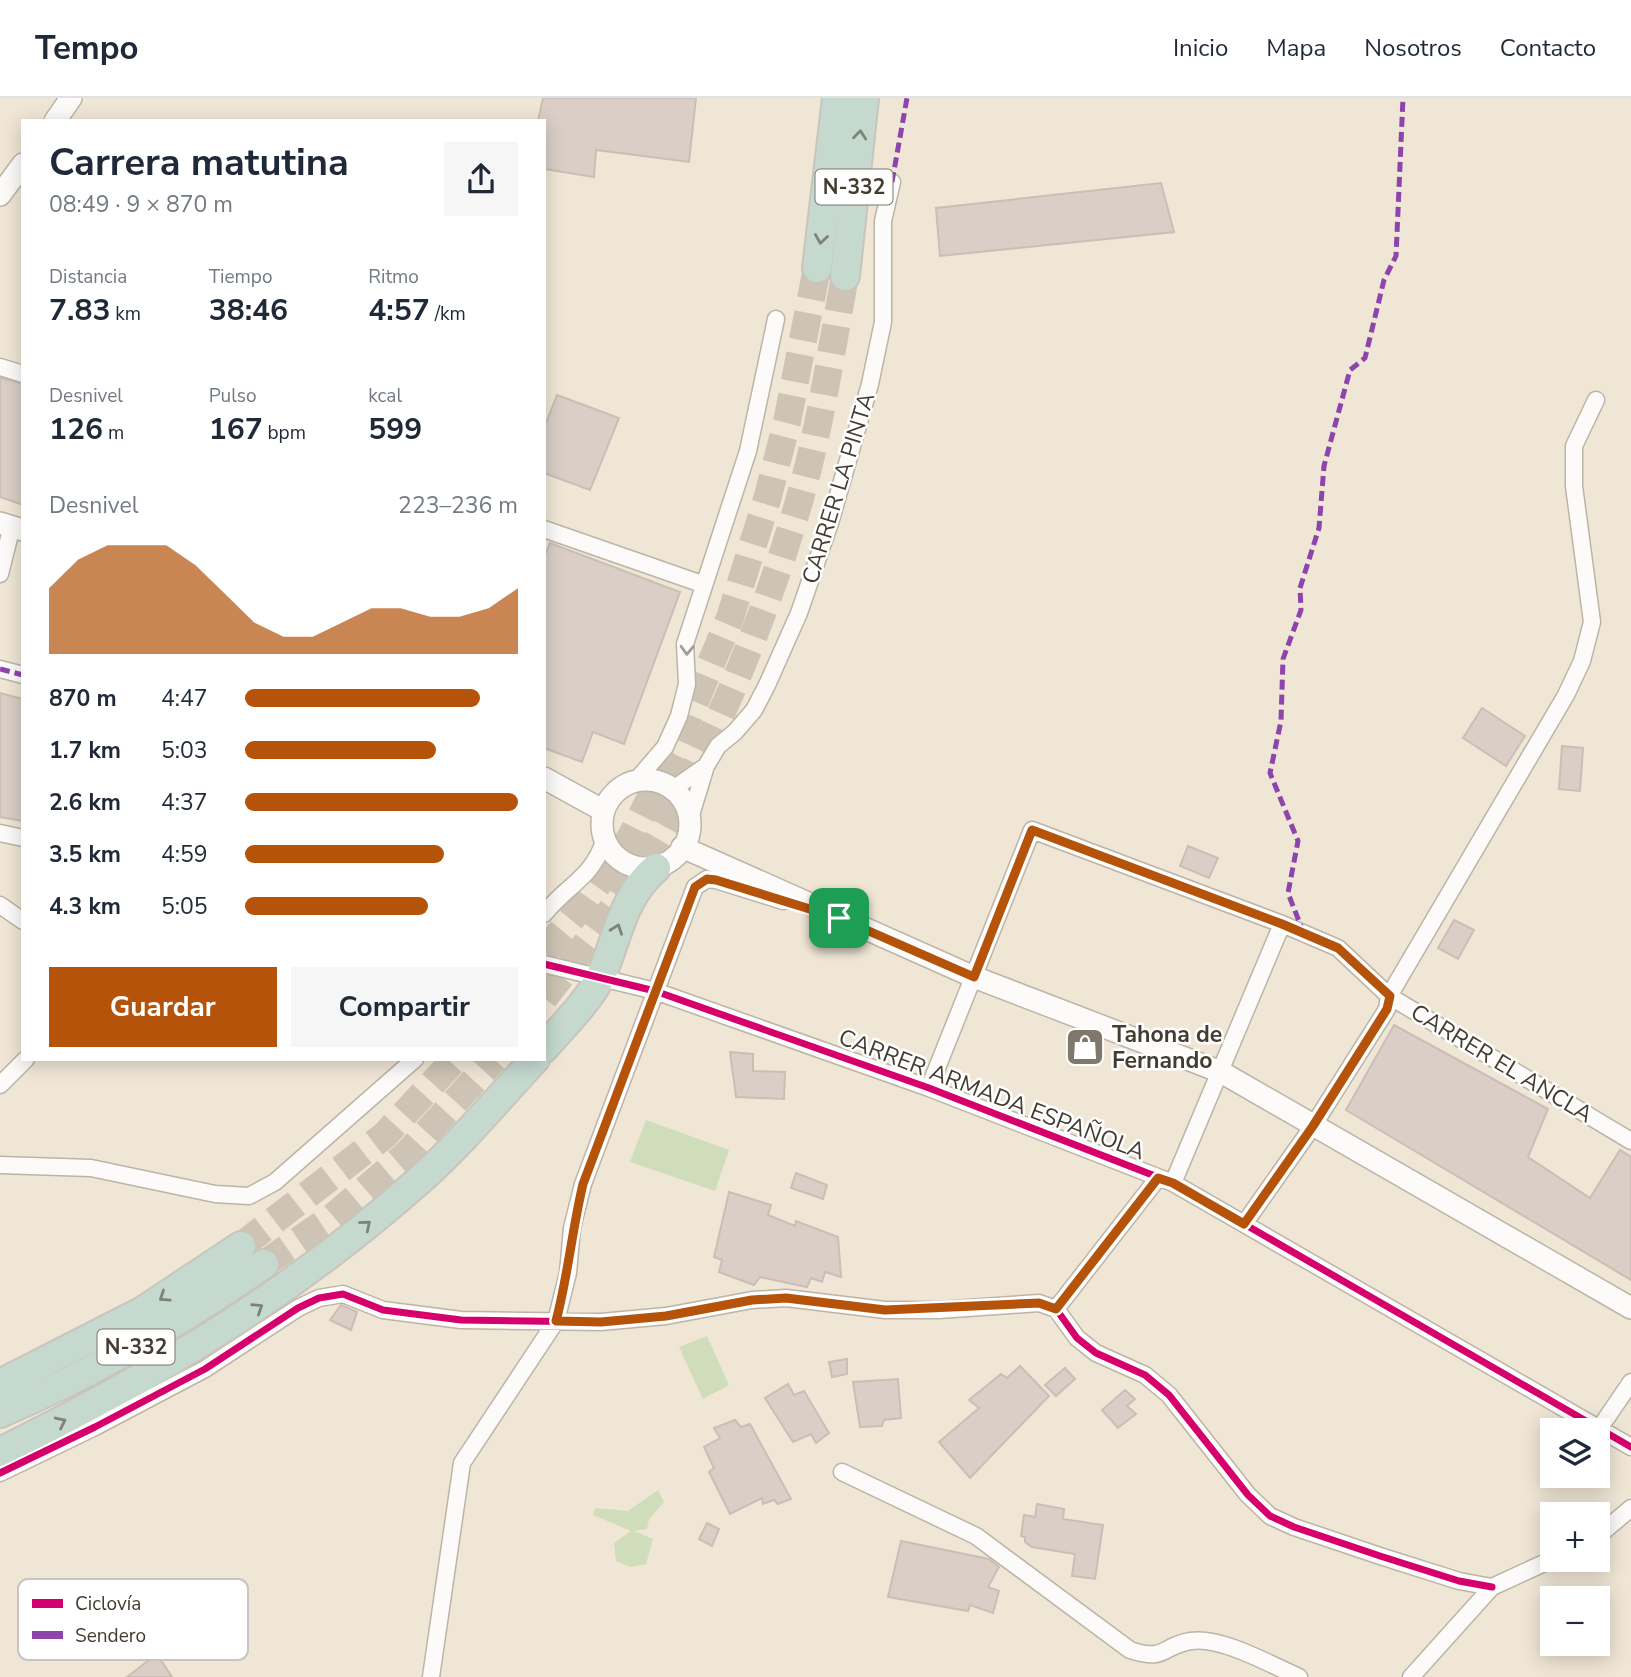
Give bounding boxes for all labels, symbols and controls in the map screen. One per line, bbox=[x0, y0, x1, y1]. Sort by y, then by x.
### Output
text: Tempo bbox=[35, 26, 139, 71]
text: Inicio bbox=[1173, 32, 1228, 64]
text: Mapa bbox=[1266, 32, 1326, 64]
text: Nosotros bbox=[1364, 32, 1462, 64]
text: Contacto bbox=[1500, 32, 1596, 64]
one-way arrow bbox=[852, 129, 867, 140]
text: Carrera matutina bbox=[49, 137, 349, 188]
button: share bbox=[444, 142, 518, 216]
road number: N-332 bbox=[816, 170, 892, 204]
text: 08:49 · 9 × 870 m bbox=[49, 189, 233, 220]
one-way arrow bbox=[814, 233, 829, 245]
text: Distancia bbox=[49, 264, 127, 290]
text: Tiempo bbox=[209, 264, 273, 290]
text: Ritmo bbox=[368, 264, 419, 290]
text: 7.83 bbox=[49, 290, 110, 331]
text: 38:46 bbox=[209, 290, 288, 331]
text: 4:57 bbox=[368, 290, 430, 331]
text: km bbox=[110, 301, 141, 327]
text: /km bbox=[430, 301, 466, 327]
text: Desnivel bbox=[49, 383, 123, 409]
text: Pulso bbox=[209, 383, 256, 409]
text: kcal bbox=[368, 383, 402, 409]
street label: CARRER LA PINTA bbox=[795, 389, 882, 588]
text: 126 bbox=[49, 409, 103, 450]
text: 167 bbox=[209, 409, 263, 450]
text: 599 bbox=[368, 409, 422, 450]
text: m bbox=[103, 420, 124, 446]
text: bpm bbox=[263, 420, 306, 446]
text: Desnivel bbox=[49, 490, 139, 521]
text: 223–236 m bbox=[398, 490, 518, 521]
one-way arrow bbox=[679, 645, 694, 656]
text: 870 m bbox=[49, 683, 117, 714]
text: 4:47 bbox=[161, 683, 208, 714]
text: 1.7 km bbox=[49, 735, 121, 766]
text: 5:03 bbox=[161, 735, 208, 766]
text: 2.6 km bbox=[49, 787, 121, 818]
text: 4:37 bbox=[161, 787, 208, 818]
text: 3.5 km bbox=[49, 839, 121, 870]
text: 4:59 bbox=[161, 839, 208, 870]
pin bbox=[809, 888, 869, 948]
text: 4.3 km bbox=[49, 891, 121, 922]
text: 5:05 bbox=[161, 891, 208, 922]
icon: arrive bbox=[820, 899, 858, 937]
one-way arrow bbox=[609, 923, 623, 935]
button: Guardar bbox=[49, 967, 277, 1047]
button: Compartir bbox=[291, 967, 518, 1047]
street label: CARRER EL ANCLA bbox=[1405, 997, 1599, 1130]
place label: Tahona de Fernando bbox=[1112, 1019, 1222, 1076]
street label: CARRER ARMADA ESPAÑOLA bbox=[834, 1022, 1150, 1167]
shop icon: Tahona de Fernando bbox=[1064, 1026, 1106, 1068]
one-way arrow bbox=[358, 1221, 371, 1233]
one-way arrow bbox=[158, 1289, 171, 1302]
one-way arrow bbox=[250, 1303, 263, 1316]
road number: N-332 bbox=[97, 1330, 174, 1364]
one-way arrow bbox=[54, 1416, 66, 1430]
map controls bbox=[1540, 1418, 1610, 1656]
button: layers bbox=[1540, 1418, 1610, 1488]
button: + bbox=[1540, 1502, 1610, 1572]
legend bbox=[18, 1579, 248, 1660]
button: − bbox=[1540, 1586, 1610, 1656]
text: Ciclovía bbox=[75, 1591, 141, 1617]
text: Sendero bbox=[75, 1623, 146, 1649]

